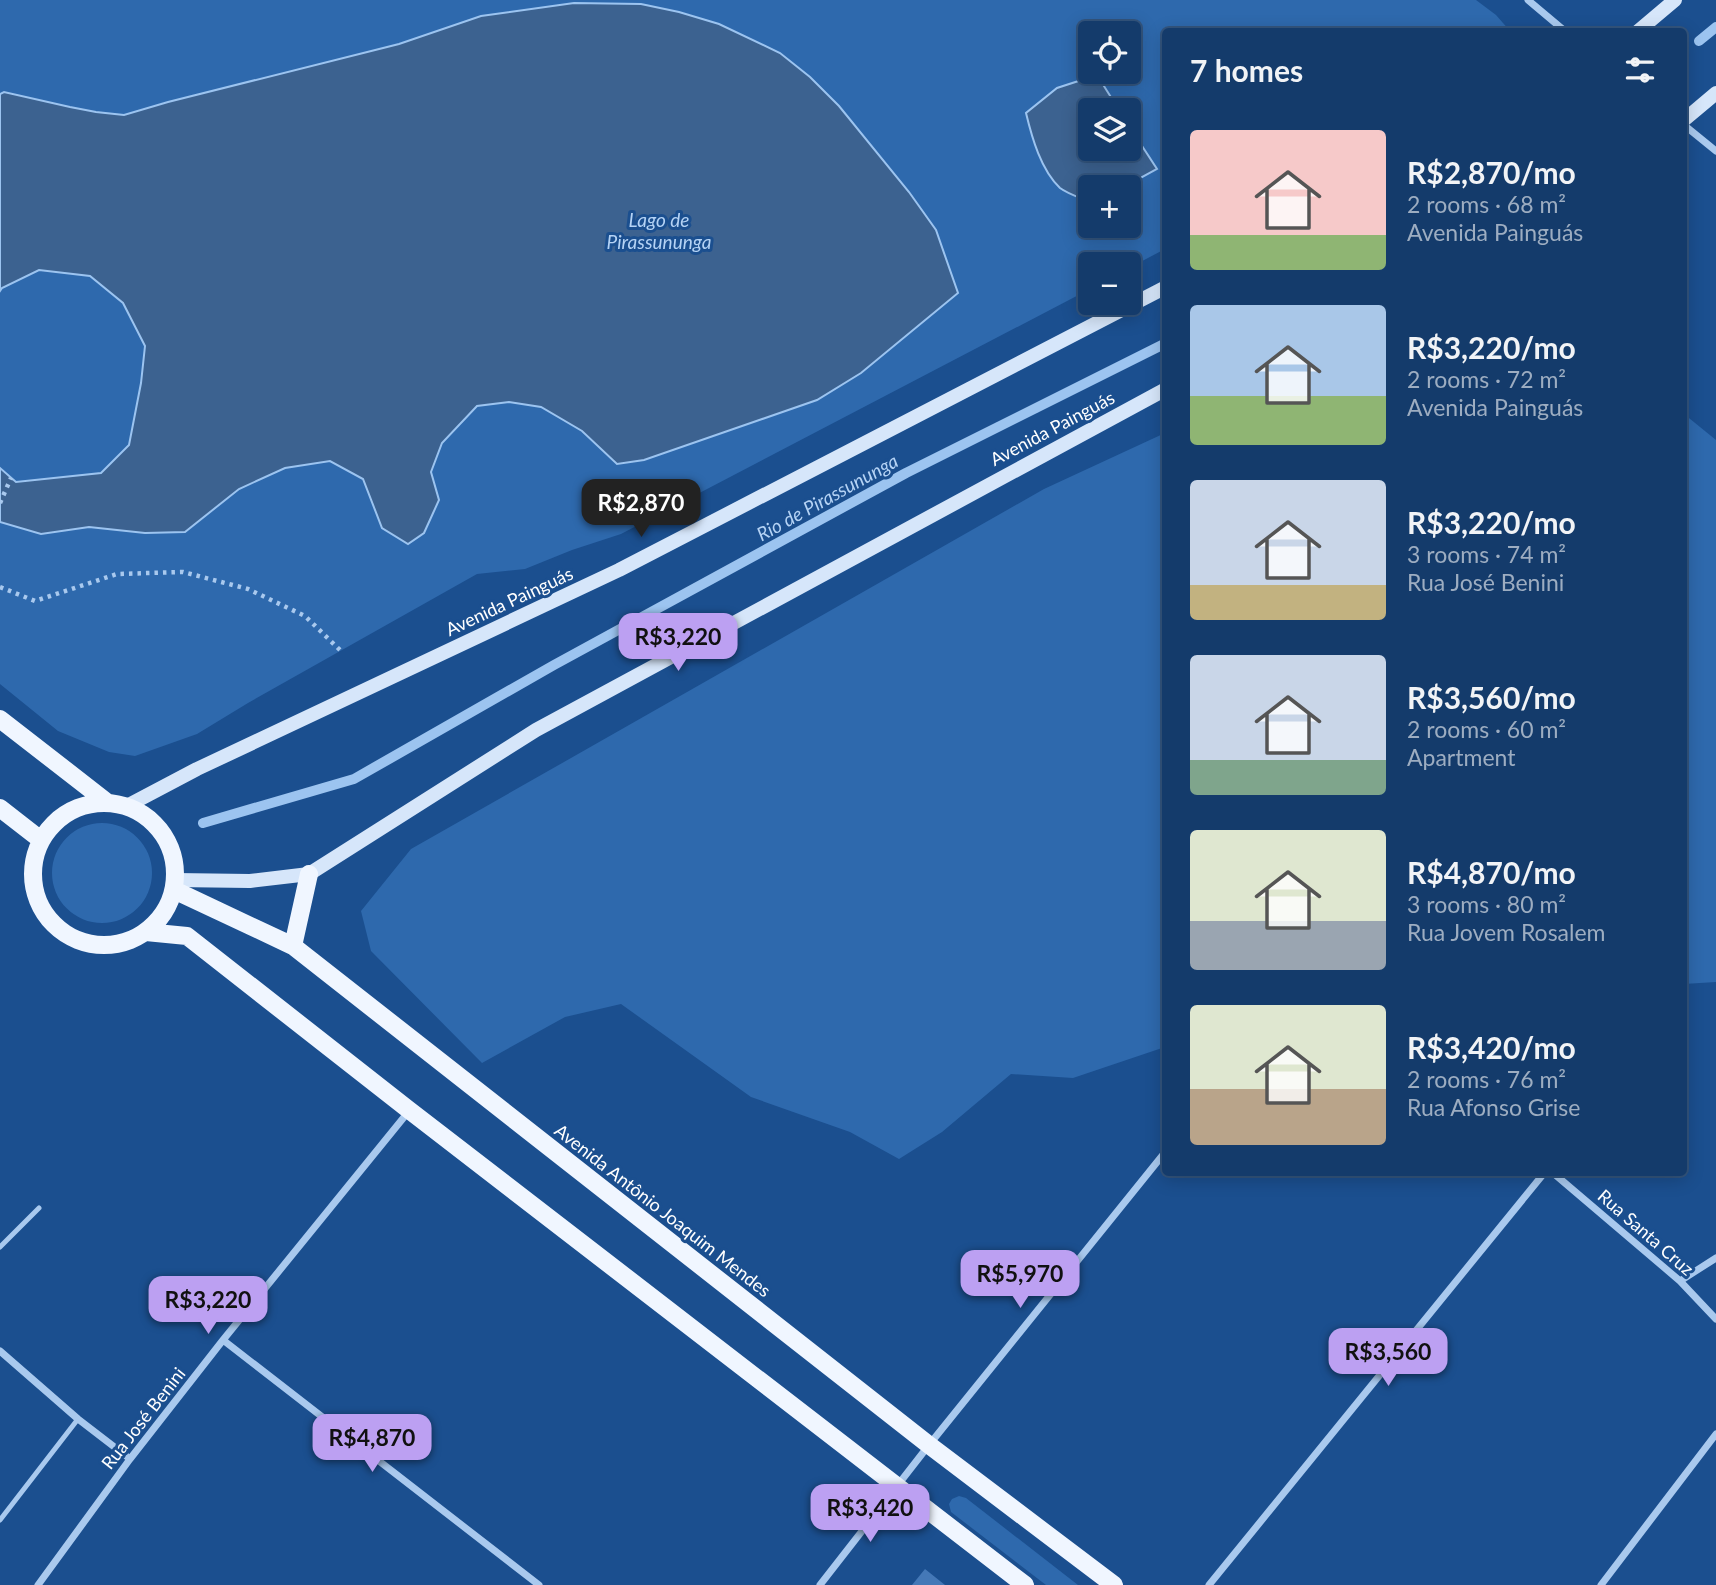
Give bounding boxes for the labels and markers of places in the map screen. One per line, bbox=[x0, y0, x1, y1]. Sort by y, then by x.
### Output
pin: R$2,870 bbox=[576, 480, 706, 539]
pin: R$3,220 bbox=[613, 614, 743, 673]
pin: R$5,970 bbox=[955, 1250, 1085, 1310]
pin: R$3,220 bbox=[143, 1276, 273, 1336]
pin: R$3,560 bbox=[1323, 1328, 1453, 1388]
pin: R$4,870 bbox=[307, 1414, 437, 1474]
pin: R$3,420 bbox=[805, 1484, 935, 1544]

